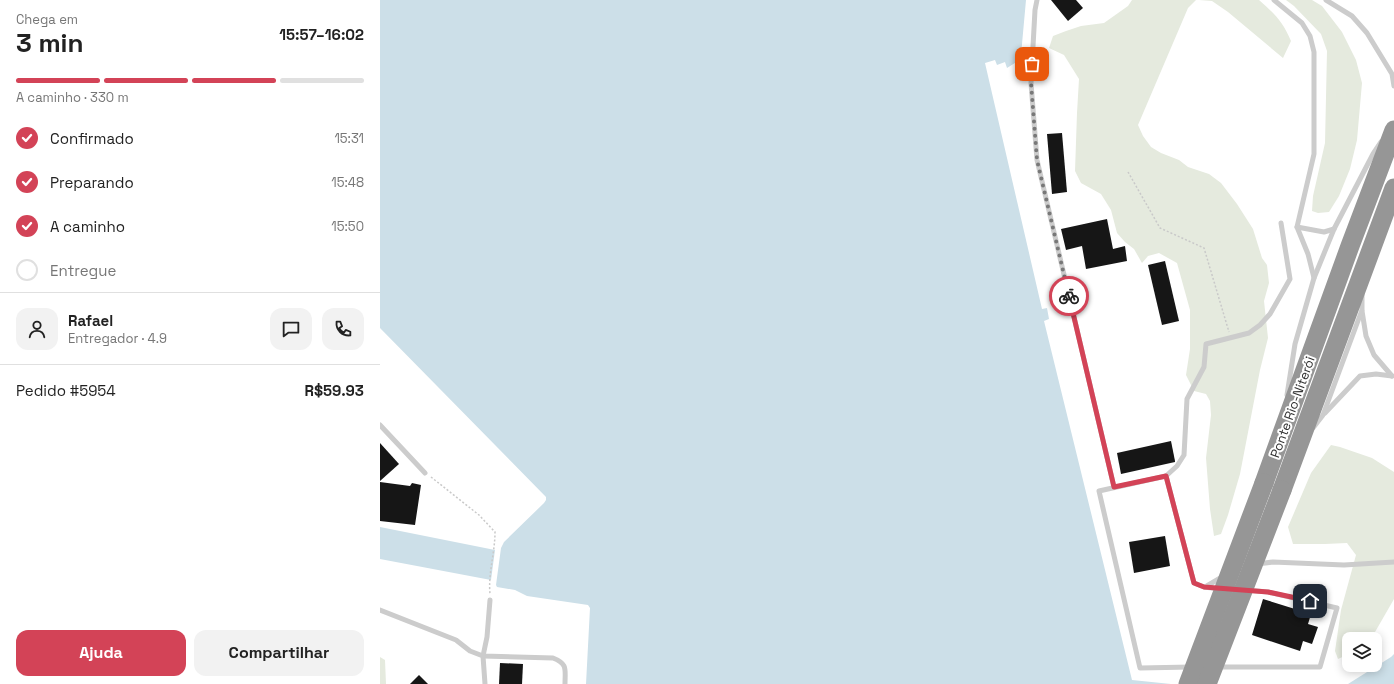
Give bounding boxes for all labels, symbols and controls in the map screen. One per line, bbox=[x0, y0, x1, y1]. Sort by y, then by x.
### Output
text: Chega em bbox=[16, 11, 78, 28]
text: 15:57–16:02 bbox=[279, 25, 364, 44]
text: 3 min bbox=[16, 26, 84, 60]
pin bbox=[1015, 47, 1049, 81]
icon: bag bbox=[1021, 53, 1043, 75]
text: A caminho · 330 m bbox=[16, 89, 129, 106]
icon: check bbox=[16, 127, 38, 149]
text: Confirmado bbox=[50, 129, 134, 148]
text: 15:31 bbox=[334, 130, 364, 147]
icon: check bbox=[16, 171, 38, 193]
text: Preparando bbox=[50, 173, 134, 192]
text: 15:48 bbox=[331, 174, 364, 191]
icon: check bbox=[16, 215, 38, 237]
text: A caminho bbox=[50, 217, 125, 236]
text: 15:50 bbox=[331, 218, 364, 235]
text: Entregue bbox=[50, 261, 116, 280]
courier bbox=[1049, 276, 1089, 316]
icon: bike bbox=[1058, 285, 1080, 307]
button: person bbox=[16, 308, 58, 350]
button: chat bbox=[270, 308, 312, 350]
button: phone bbox=[322, 308, 364, 350]
text: Rafael bbox=[68, 311, 113, 330]
text: Entregador · 4.9 bbox=[68, 330, 167, 347]
street label: Ponte Rio-Niterói bbox=[1266, 354, 1319, 460]
text: Pedido #5954 bbox=[16, 381, 116, 400]
text: R$59.93 bbox=[304, 381, 364, 400]
pin bbox=[1293, 584, 1327, 618]
icon: home bbox=[1299, 590, 1321, 612]
button: Ajuda bbox=[16, 630, 186, 676]
button: Compartilhar bbox=[194, 630, 364, 676]
map controls bbox=[1342, 632, 1382, 672]
button: layers bbox=[1342, 632, 1382, 672]

